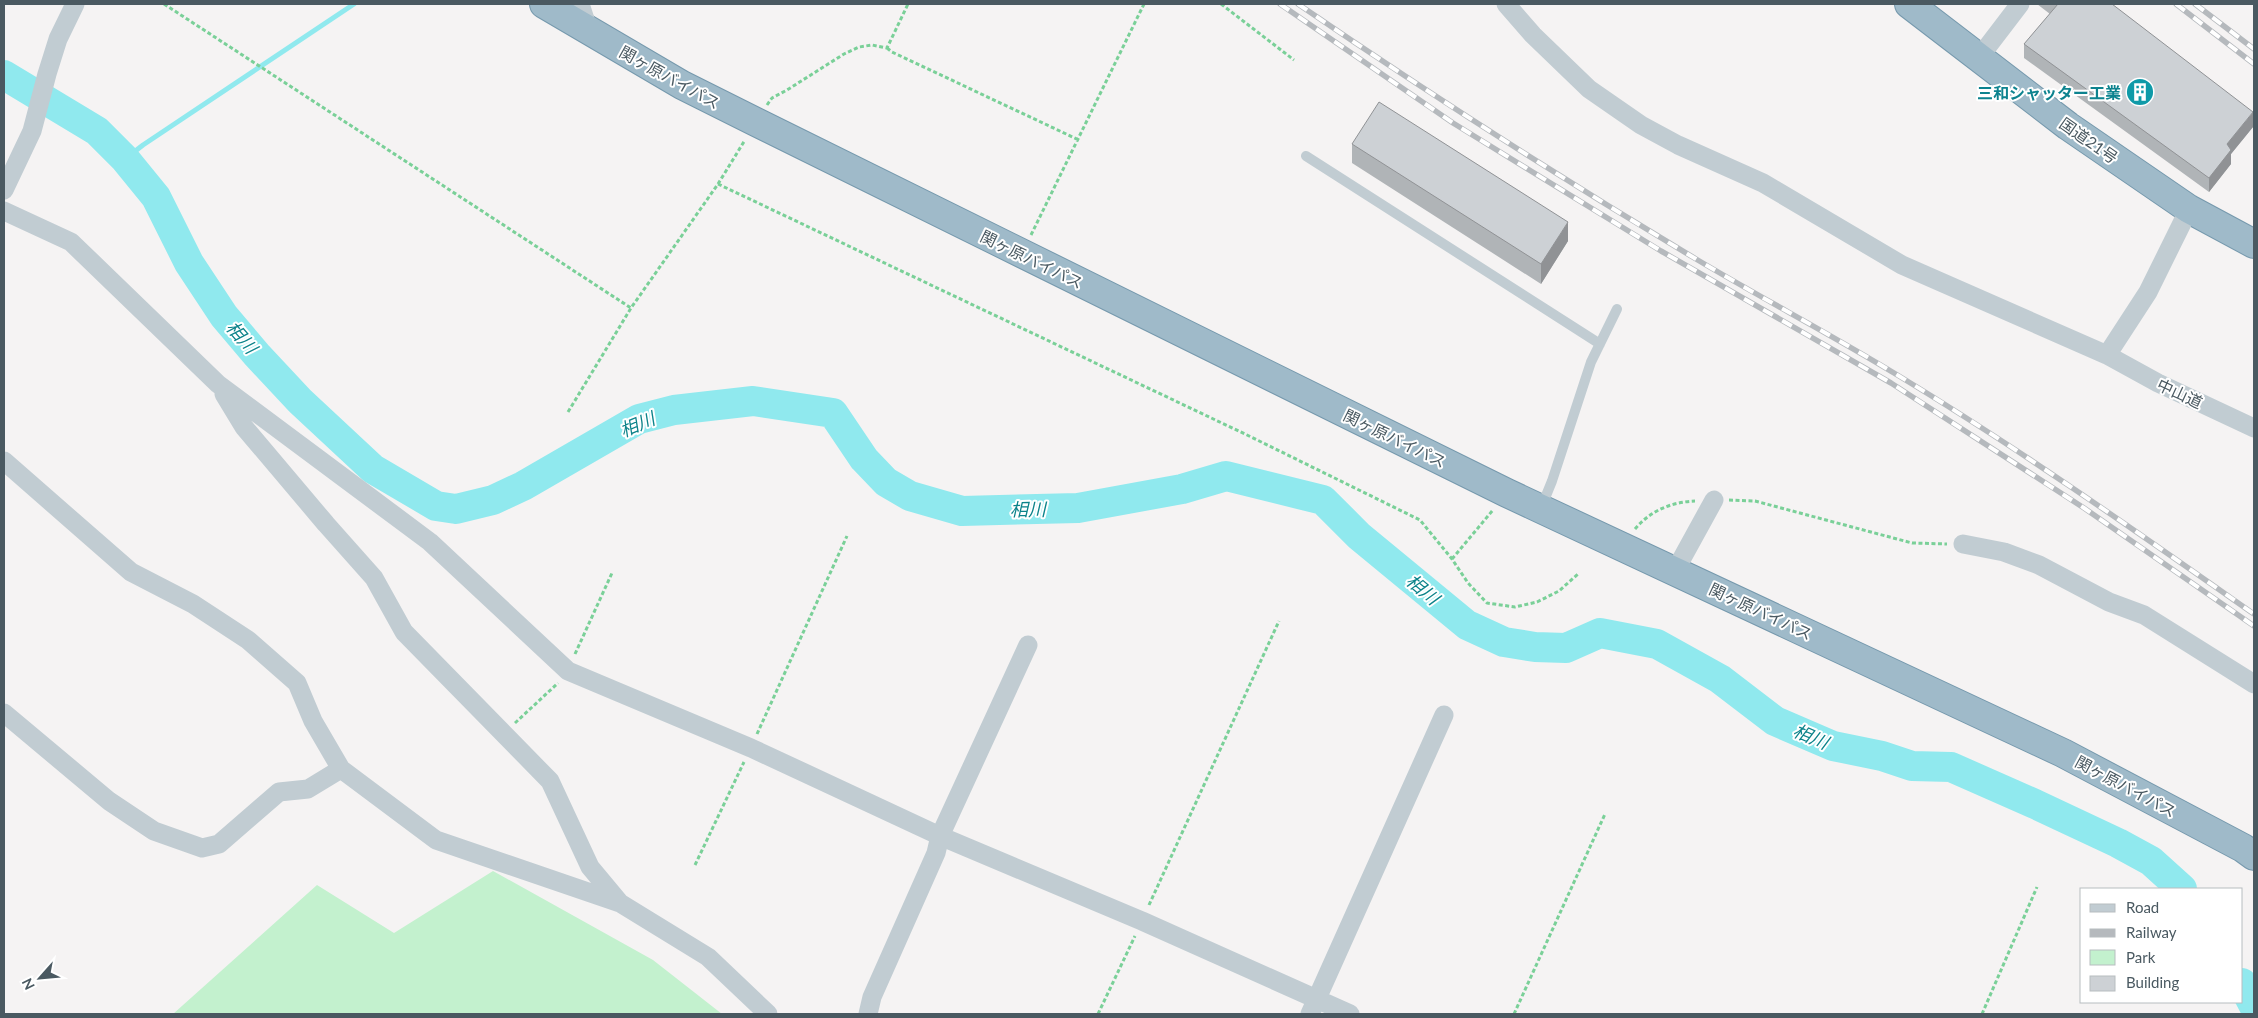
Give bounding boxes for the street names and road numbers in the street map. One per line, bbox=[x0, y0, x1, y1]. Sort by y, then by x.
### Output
street label: 関ヶ原バイパス bbox=[617, 42, 723, 112]
street label: 国道21号 bbox=[2056, 113, 2122, 167]
street label: 関ヶ原バイパス bbox=[978, 226, 1086, 292]
street label: 中山道 bbox=[2154, 374, 2206, 412]
street label: 関ヶ原バイパス bbox=[1341, 405, 1449, 471]
street label: 関ヶ原バイパス bbox=[1706, 579, 1816, 643]
street label: 関ヶ原バイパス bbox=[2072, 751, 2180, 821]

